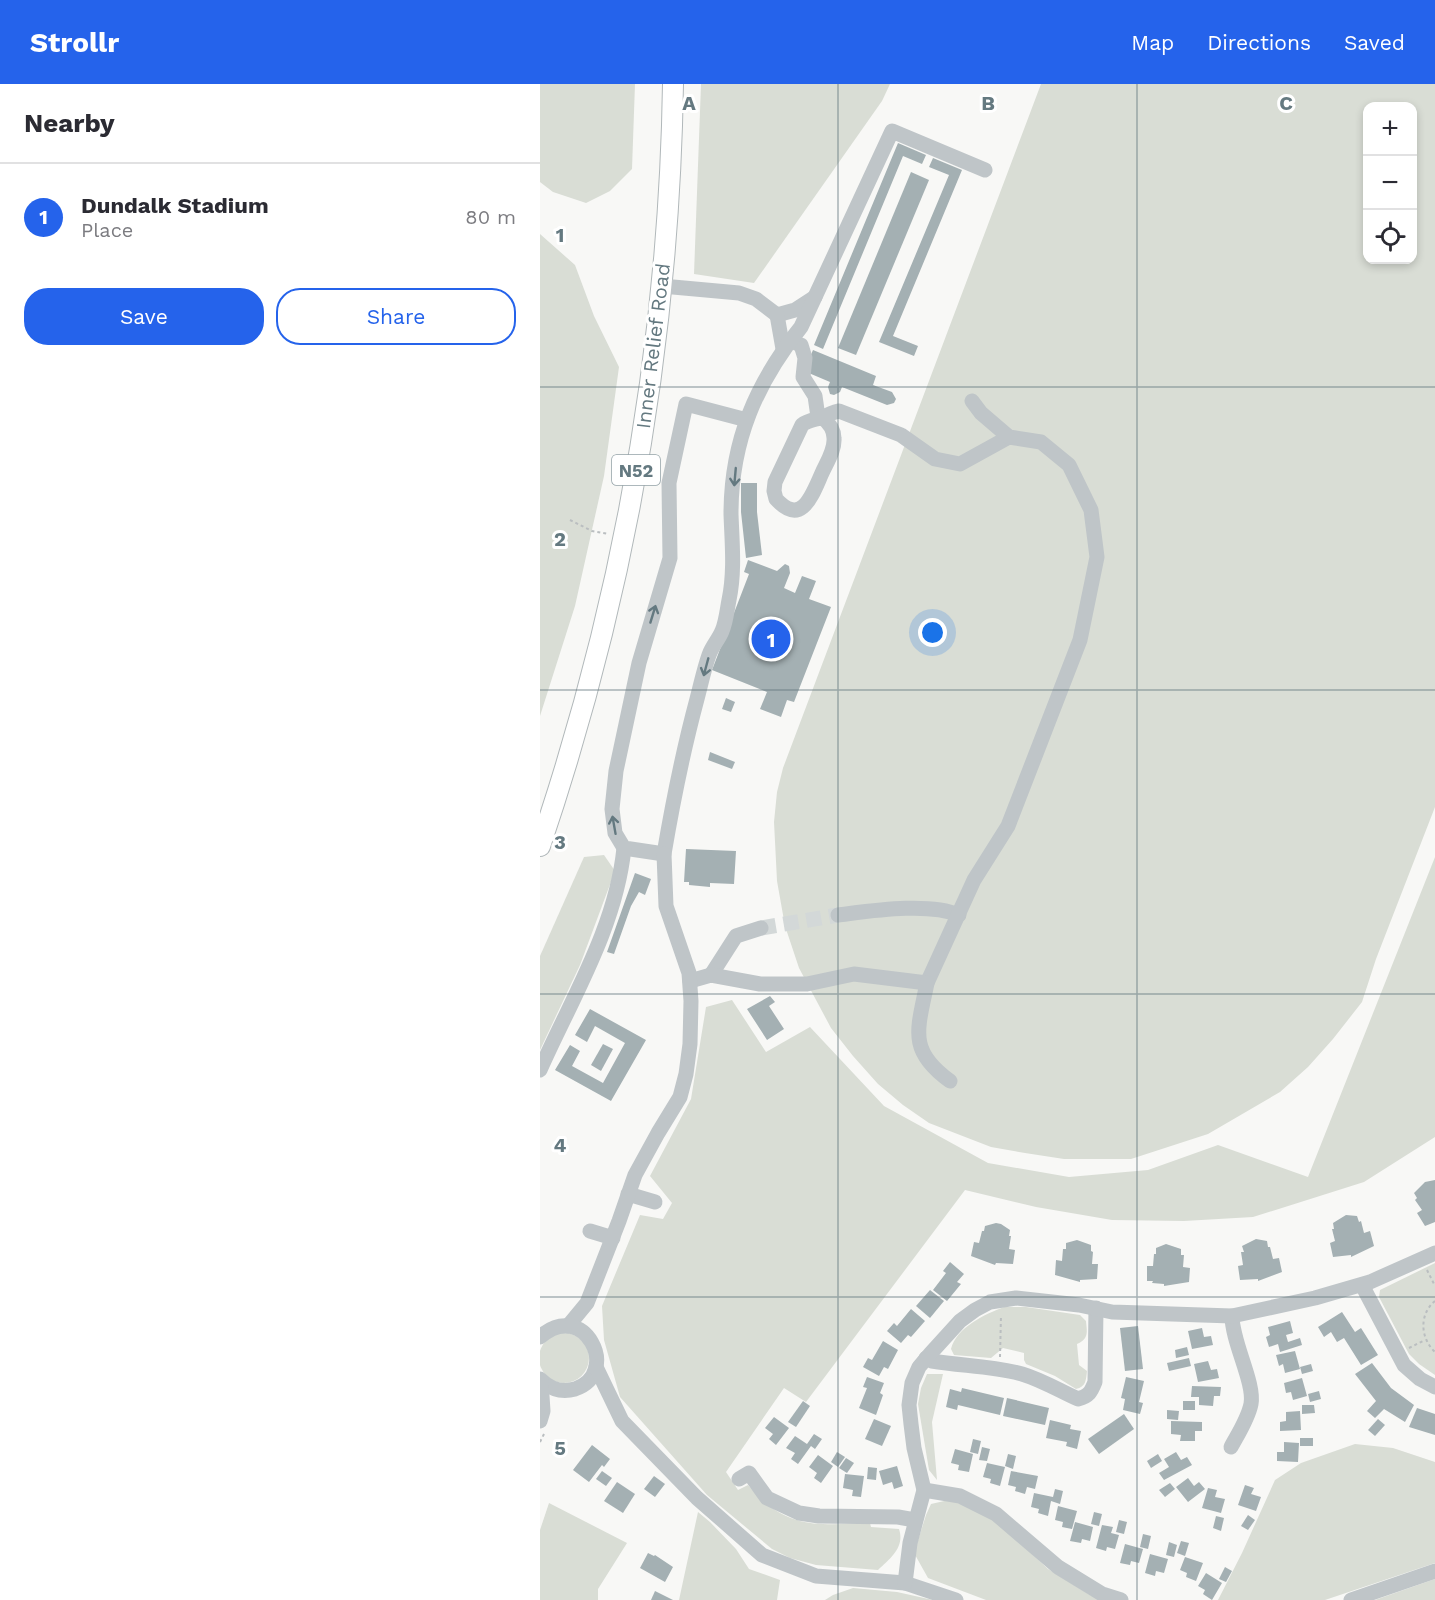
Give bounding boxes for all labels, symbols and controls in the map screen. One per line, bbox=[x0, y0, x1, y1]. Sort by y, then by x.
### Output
text: Strollr bbox=[30, 26, 119, 59]
text: Map bbox=[1131, 30, 1174, 55]
text: Directions bbox=[1207, 30, 1311, 55]
text: Saved bbox=[1344, 30, 1405, 55]
text: A bbox=[682, 91, 696, 115]
text: B bbox=[981, 91, 995, 115]
text: C bbox=[1279, 91, 1293, 115]
map controls bbox=[1363, 102, 1417, 264]
button: + bbox=[1363, 102, 1417, 156]
text: Nearby bbox=[24, 108, 115, 138]
button: − bbox=[1363, 156, 1417, 210]
text: Dundalk Stadium bbox=[81, 193, 269, 218]
text: 1 bbox=[39, 205, 48, 229]
text: 80 m bbox=[465, 205, 516, 229]
button: locate bbox=[1363, 210, 1417, 264]
text: Place bbox=[81, 218, 133, 242]
text: 1 bbox=[556, 223, 564, 247]
street label: Inner Relief Road bbox=[631, 262, 675, 430]
button: Save bbox=[24, 288, 264, 345]
button: Share bbox=[276, 288, 516, 345]
road number: N52 bbox=[612, 455, 660, 485]
one-way arrow bbox=[729, 467, 740, 487]
text: 2 bbox=[554, 527, 566, 551]
one-way arrow bbox=[648, 605, 659, 624]
pin: 1 bbox=[752, 616, 790, 662]
your location bbox=[918, 618, 947, 647]
one-way arrow bbox=[699, 657, 711, 676]
one-way arrow bbox=[609, 816, 620, 835]
text: 3 bbox=[554, 830, 566, 854]
text: 4 bbox=[554, 1133, 567, 1157]
text: 5 bbox=[554, 1436, 566, 1460]

